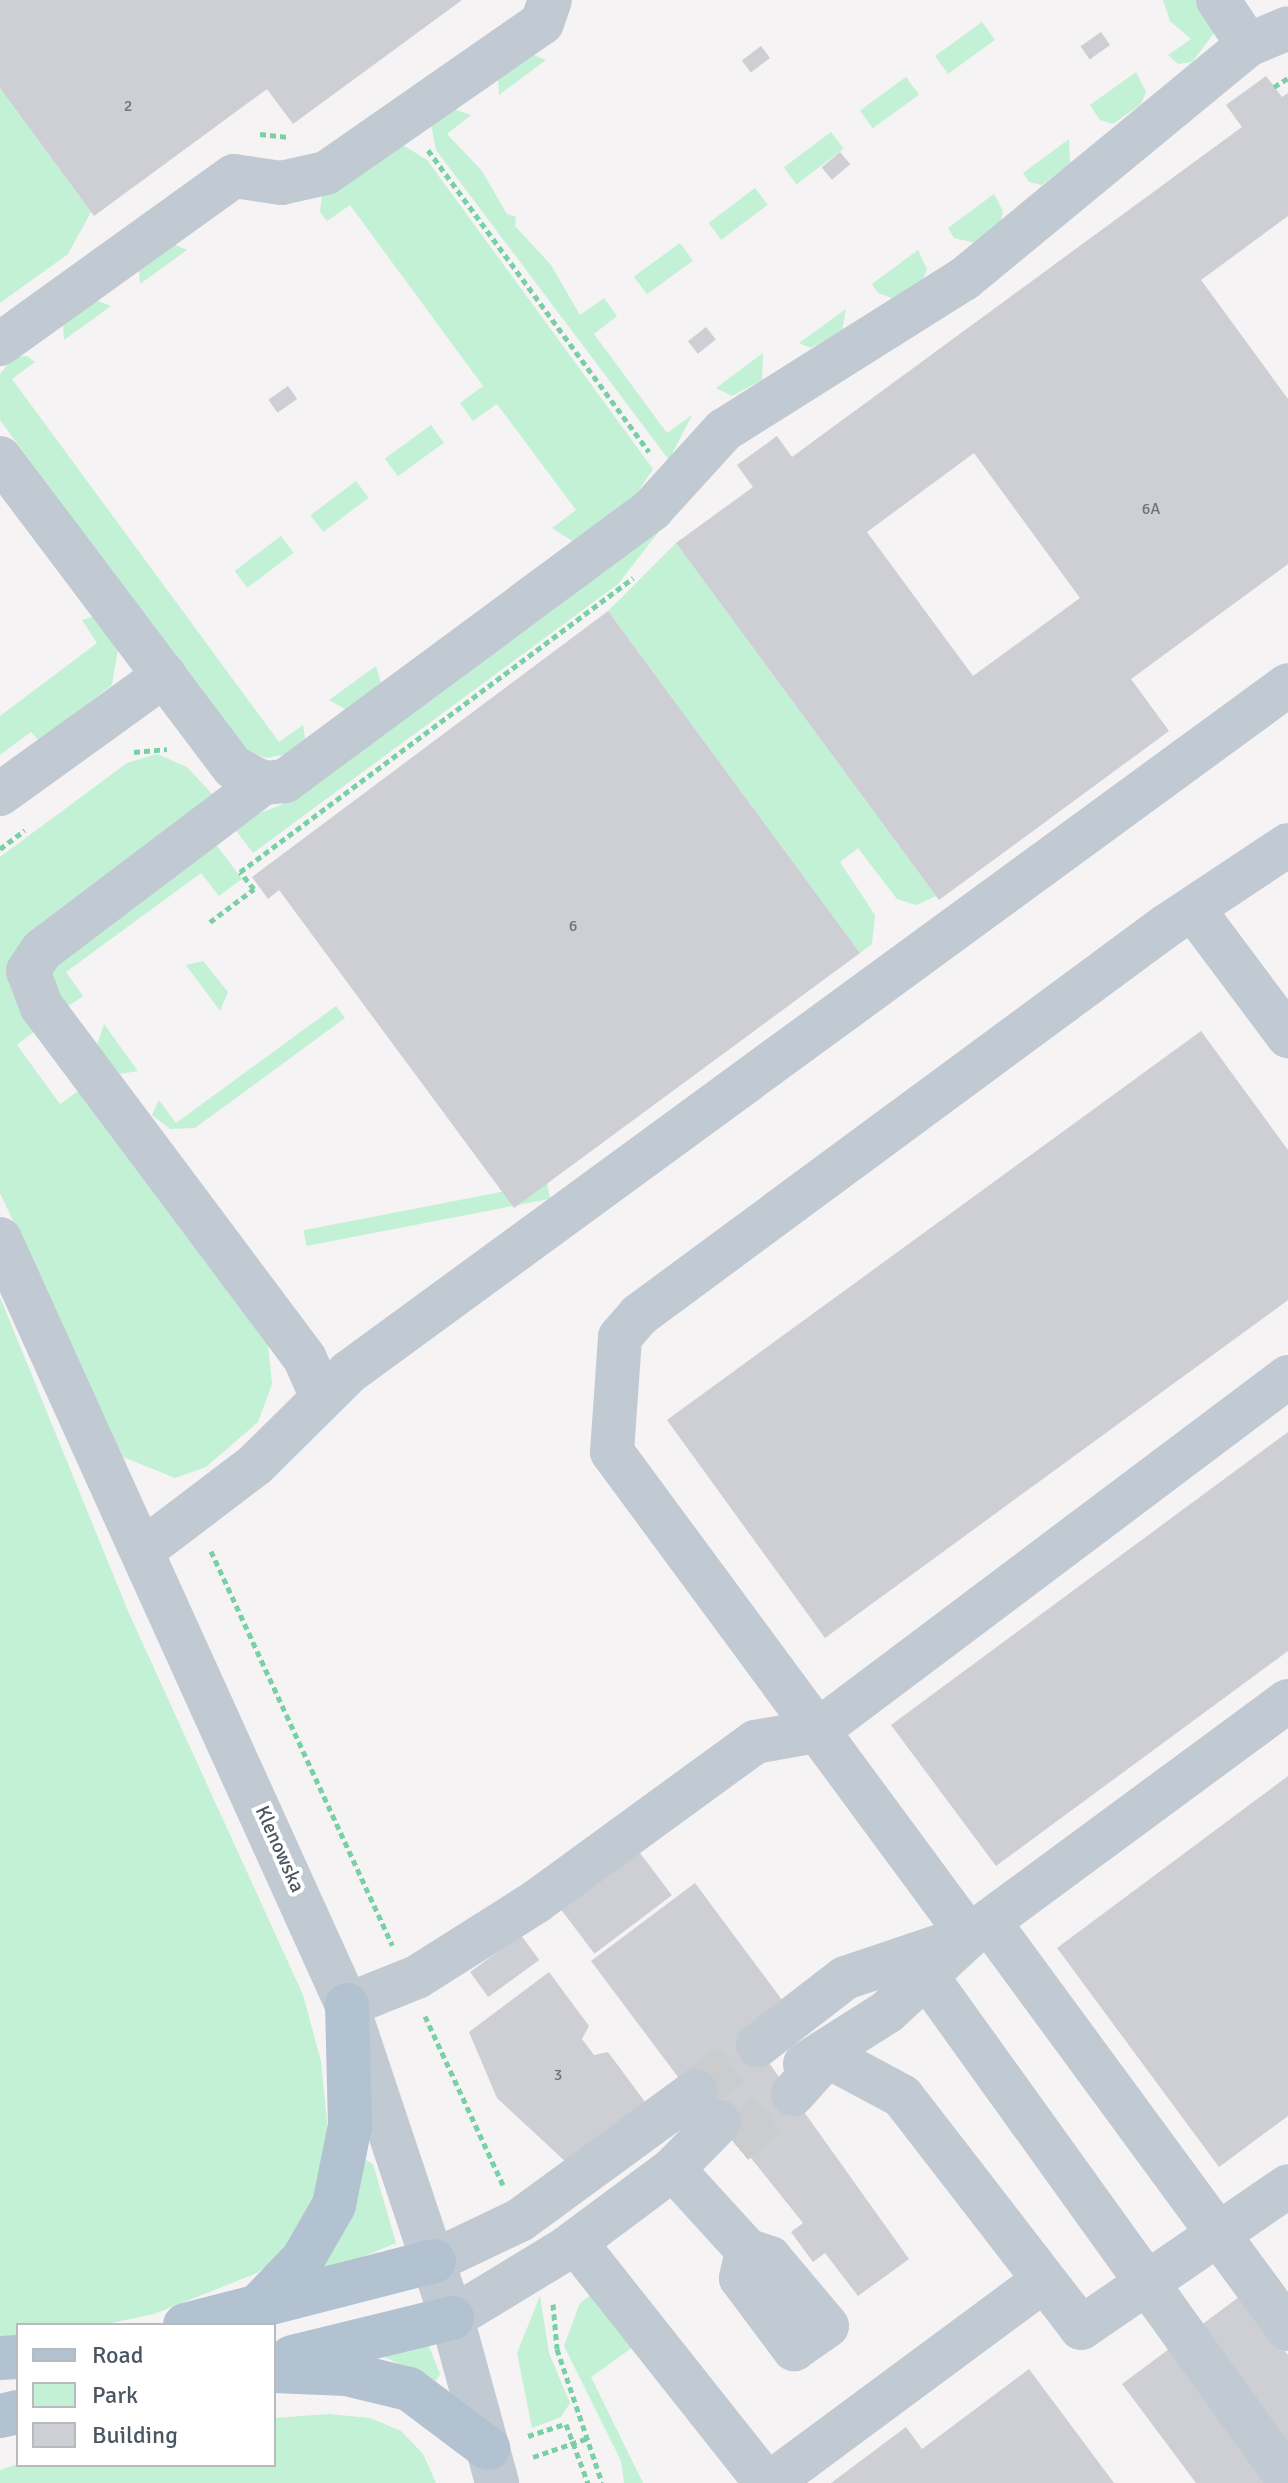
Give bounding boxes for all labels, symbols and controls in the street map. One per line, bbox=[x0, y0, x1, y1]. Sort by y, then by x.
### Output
house number: 2 bbox=[124, 96, 132, 116]
house number: 6A bbox=[1142, 499, 1160, 519]
house number: 6 bbox=[569, 916, 577, 936]
street label: Klenowska bbox=[250, 1802, 310, 1896]
house number: 3 bbox=[554, 2065, 562, 2085]
legend bbox=[16, 2323, 276, 2467]
text: Road bbox=[92, 2340, 143, 2370]
text: Park bbox=[92, 2380, 138, 2410]
text: Building bbox=[92, 2420, 178, 2450]

